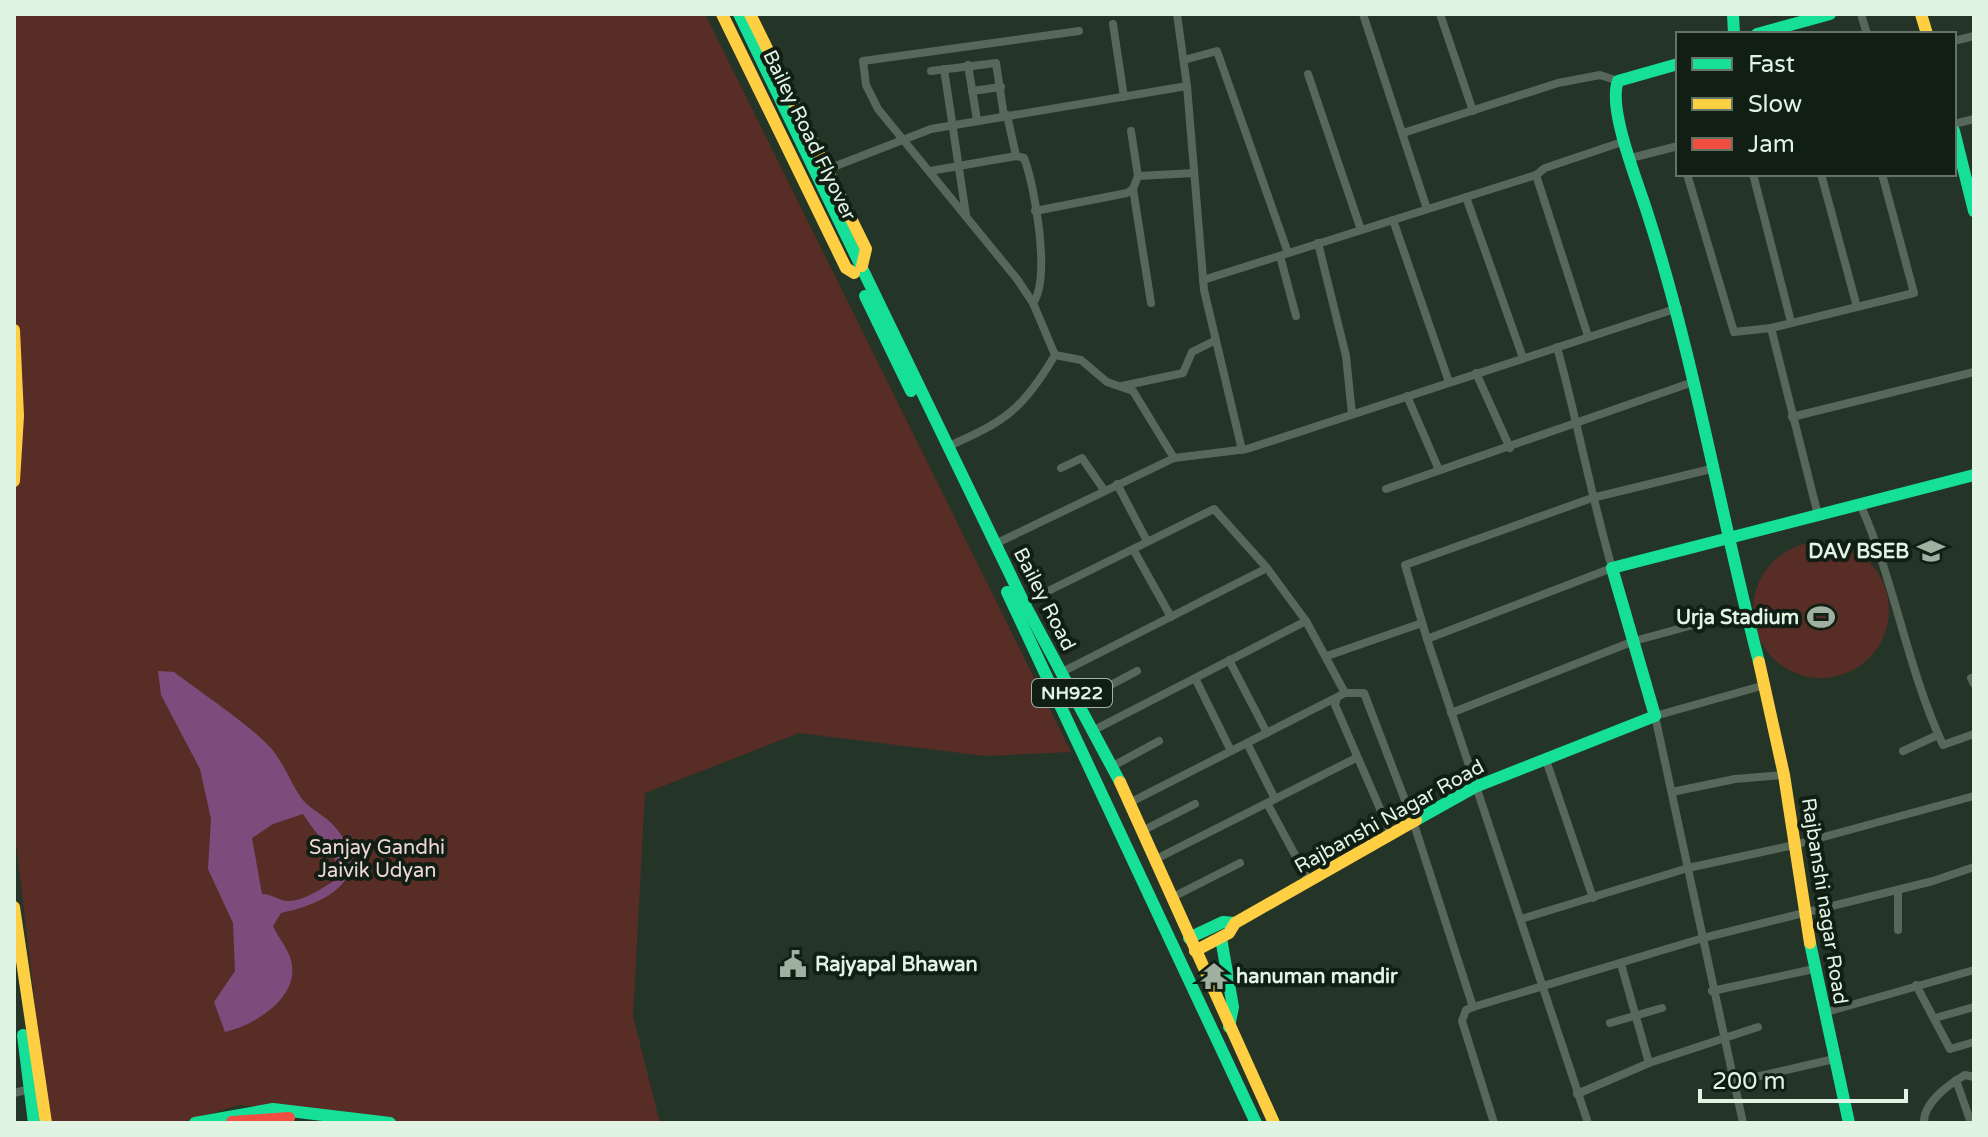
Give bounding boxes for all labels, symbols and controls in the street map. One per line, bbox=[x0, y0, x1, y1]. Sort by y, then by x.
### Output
legend bbox=[1676, 32, 1956, 176]
street label: Bailey Road Flyover bbox=[757, 46, 861, 225]
text: Fast bbox=[1748, 50, 1795, 79]
text: Slow bbox=[1748, 90, 1802, 119]
text: Jam bbox=[1748, 130, 1795, 159]
school or university icon: DAV BSEB bbox=[1916, 536, 1946, 566]
place label: DAV BSEB bbox=[1808, 540, 1909, 564]
street label: Bailey Road bbox=[1008, 544, 1080, 655]
sports icon: Urja Stadium bbox=[1806, 602, 1836, 632]
place label: Urja Stadium bbox=[1676, 606, 1799, 630]
road number: NH922 bbox=[1032, 679, 1112, 707]
street label: Rajbanshi Nagar Road bbox=[1291, 755, 1488, 879]
street label: Rajbanshi nagar Road bbox=[1796, 796, 1852, 1006]
park label: Sanjay Gandhi Jaivik Udyan bbox=[309, 836, 445, 883]
public building icon: Rajyapal Bhawan bbox=[778, 949, 808, 979]
place label: Rajyapal Bhawan bbox=[815, 953, 978, 977]
temple icon: hanuman mandir bbox=[1199, 961, 1229, 991]
place label: hanuman mandir bbox=[1236, 965, 1398, 989]
scale bar bbox=[1700, 1053, 1906, 1103]
text: 200 m bbox=[1712, 1067, 1786, 1096]

